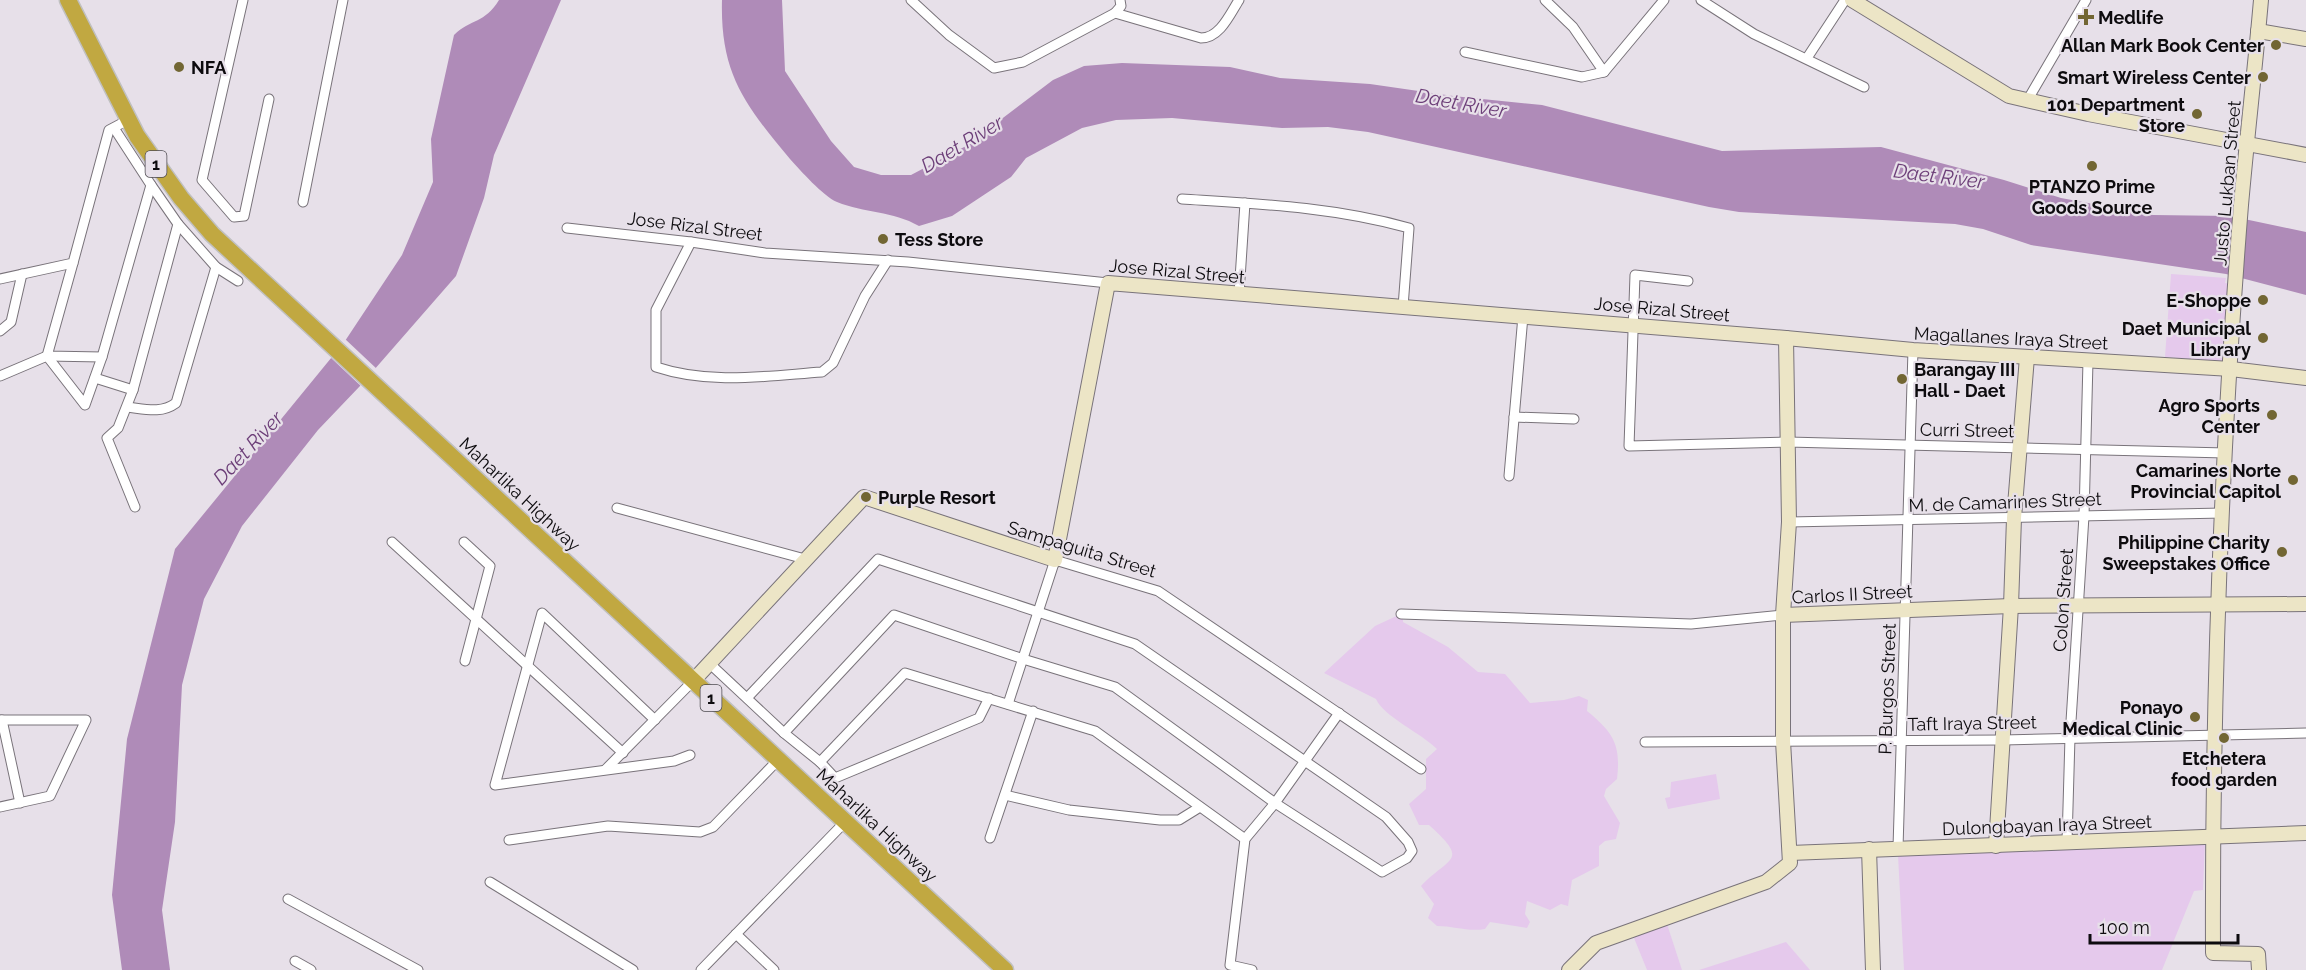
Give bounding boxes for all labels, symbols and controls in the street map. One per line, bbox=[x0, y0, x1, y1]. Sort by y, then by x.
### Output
place label: Medlife bbox=[2098, 7, 2164, 28]
marker: Medlife bbox=[2079, 10, 2093, 24]
place label: Allan Mark Book Center bbox=[2061, 35, 2264, 56]
marker: Allan Mark Book Center bbox=[2269, 38, 2283, 52]
place label: NFA bbox=[191, 57, 227, 78]
marker: NFA bbox=[172, 60, 186, 74]
place label: Smart Wireless Center bbox=[2057, 67, 2251, 88]
marker: Smart Wireless Center bbox=[2256, 70, 2270, 84]
water label: Daet River bbox=[1414, 83, 1509, 123]
place label: 101 Department Store bbox=[2047, 94, 2185, 136]
street label: Justo Lukban Street bbox=[2209, 100, 2245, 266]
marker: 101 Department Store bbox=[2190, 107, 2204, 121]
water label: Daet River bbox=[917, 110, 1008, 178]
road number: 1 bbox=[146, 151, 166, 177]
water label: Daet River bbox=[1892, 159, 1987, 194]
marker: PTANZO Prime Goods Source bbox=[2085, 159, 2099, 173]
place label: PTANZO Prime Goods Source bbox=[2029, 176, 2155, 218]
street label: Jose Rizal Street bbox=[626, 207, 764, 245]
place label: Tess Store bbox=[895, 229, 984, 250]
marker: Tess Store bbox=[876, 232, 890, 246]
street label: Jose Rizal Street bbox=[1108, 255, 1246, 287]
place label: E-Shoppe bbox=[2166, 290, 2251, 311]
street label: Jose Rizal Street bbox=[1593, 293, 1731, 325]
marker: E-Shoppe bbox=[2256, 293, 2270, 307]
place label: Daet Municipal Library bbox=[2122, 318, 2251, 360]
street label: Magallanes Iraya Street bbox=[1913, 322, 2109, 354]
marker: Daet Municipal Library bbox=[2256, 331, 2270, 345]
place label: Barangay III Hall - Daet bbox=[1914, 359, 2015, 401]
marker: Barangay III Hall - Daet bbox=[1895, 372, 1909, 386]
place label: Agro Sports Center bbox=[2159, 395, 2260, 437]
water label: Daet River bbox=[208, 405, 289, 490]
marker: Agro Sports Center bbox=[2265, 408, 2279, 422]
street label: Curri Street bbox=[1920, 419, 2014, 441]
street label: Maharlika Highway bbox=[455, 433, 585, 555]
place label: Camarines Norte Provincial Capitol bbox=[2130, 460, 2281, 502]
marker: Camarines Norte Provincial Capitol bbox=[2286, 473, 2300, 487]
place label: Purple Resort bbox=[878, 487, 996, 508]
street label: M. de Camarines Street bbox=[1908, 488, 2102, 516]
marker: Purple Resort bbox=[859, 490, 873, 504]
street label: Sampaguita Street bbox=[1005, 516, 1159, 582]
place label: Philippine Charity Sweepstakes Office bbox=[2102, 532, 2270, 574]
marker: Philippine Charity Sweepstakes Office bbox=[2275, 545, 2289, 559]
street label: Colon Street bbox=[2049, 548, 2077, 652]
street label: Carlos II Street bbox=[1791, 580, 1913, 608]
street label: P. Burgos Street bbox=[1874, 623, 1900, 755]
road number: 1 bbox=[700, 685, 722, 711]
place label: Ponayo Medical Clinic bbox=[2062, 697, 2183, 739]
marker: Ponayo Medical Clinic bbox=[2188, 710, 2202, 724]
street label: Taft Iraya Street bbox=[1907, 711, 2037, 735]
marker: Etchetera food garden bbox=[2217, 731, 2231, 745]
place label: Etchetera food garden bbox=[2171, 748, 2277, 790]
street label: Maharlika Highway bbox=[812, 764, 942, 886]
street label: Dulongbayan Iraya Street bbox=[1942, 811, 2152, 839]
scale bar bbox=[2090, 907, 2238, 945]
text: 100 m bbox=[2099, 917, 2150, 938]

